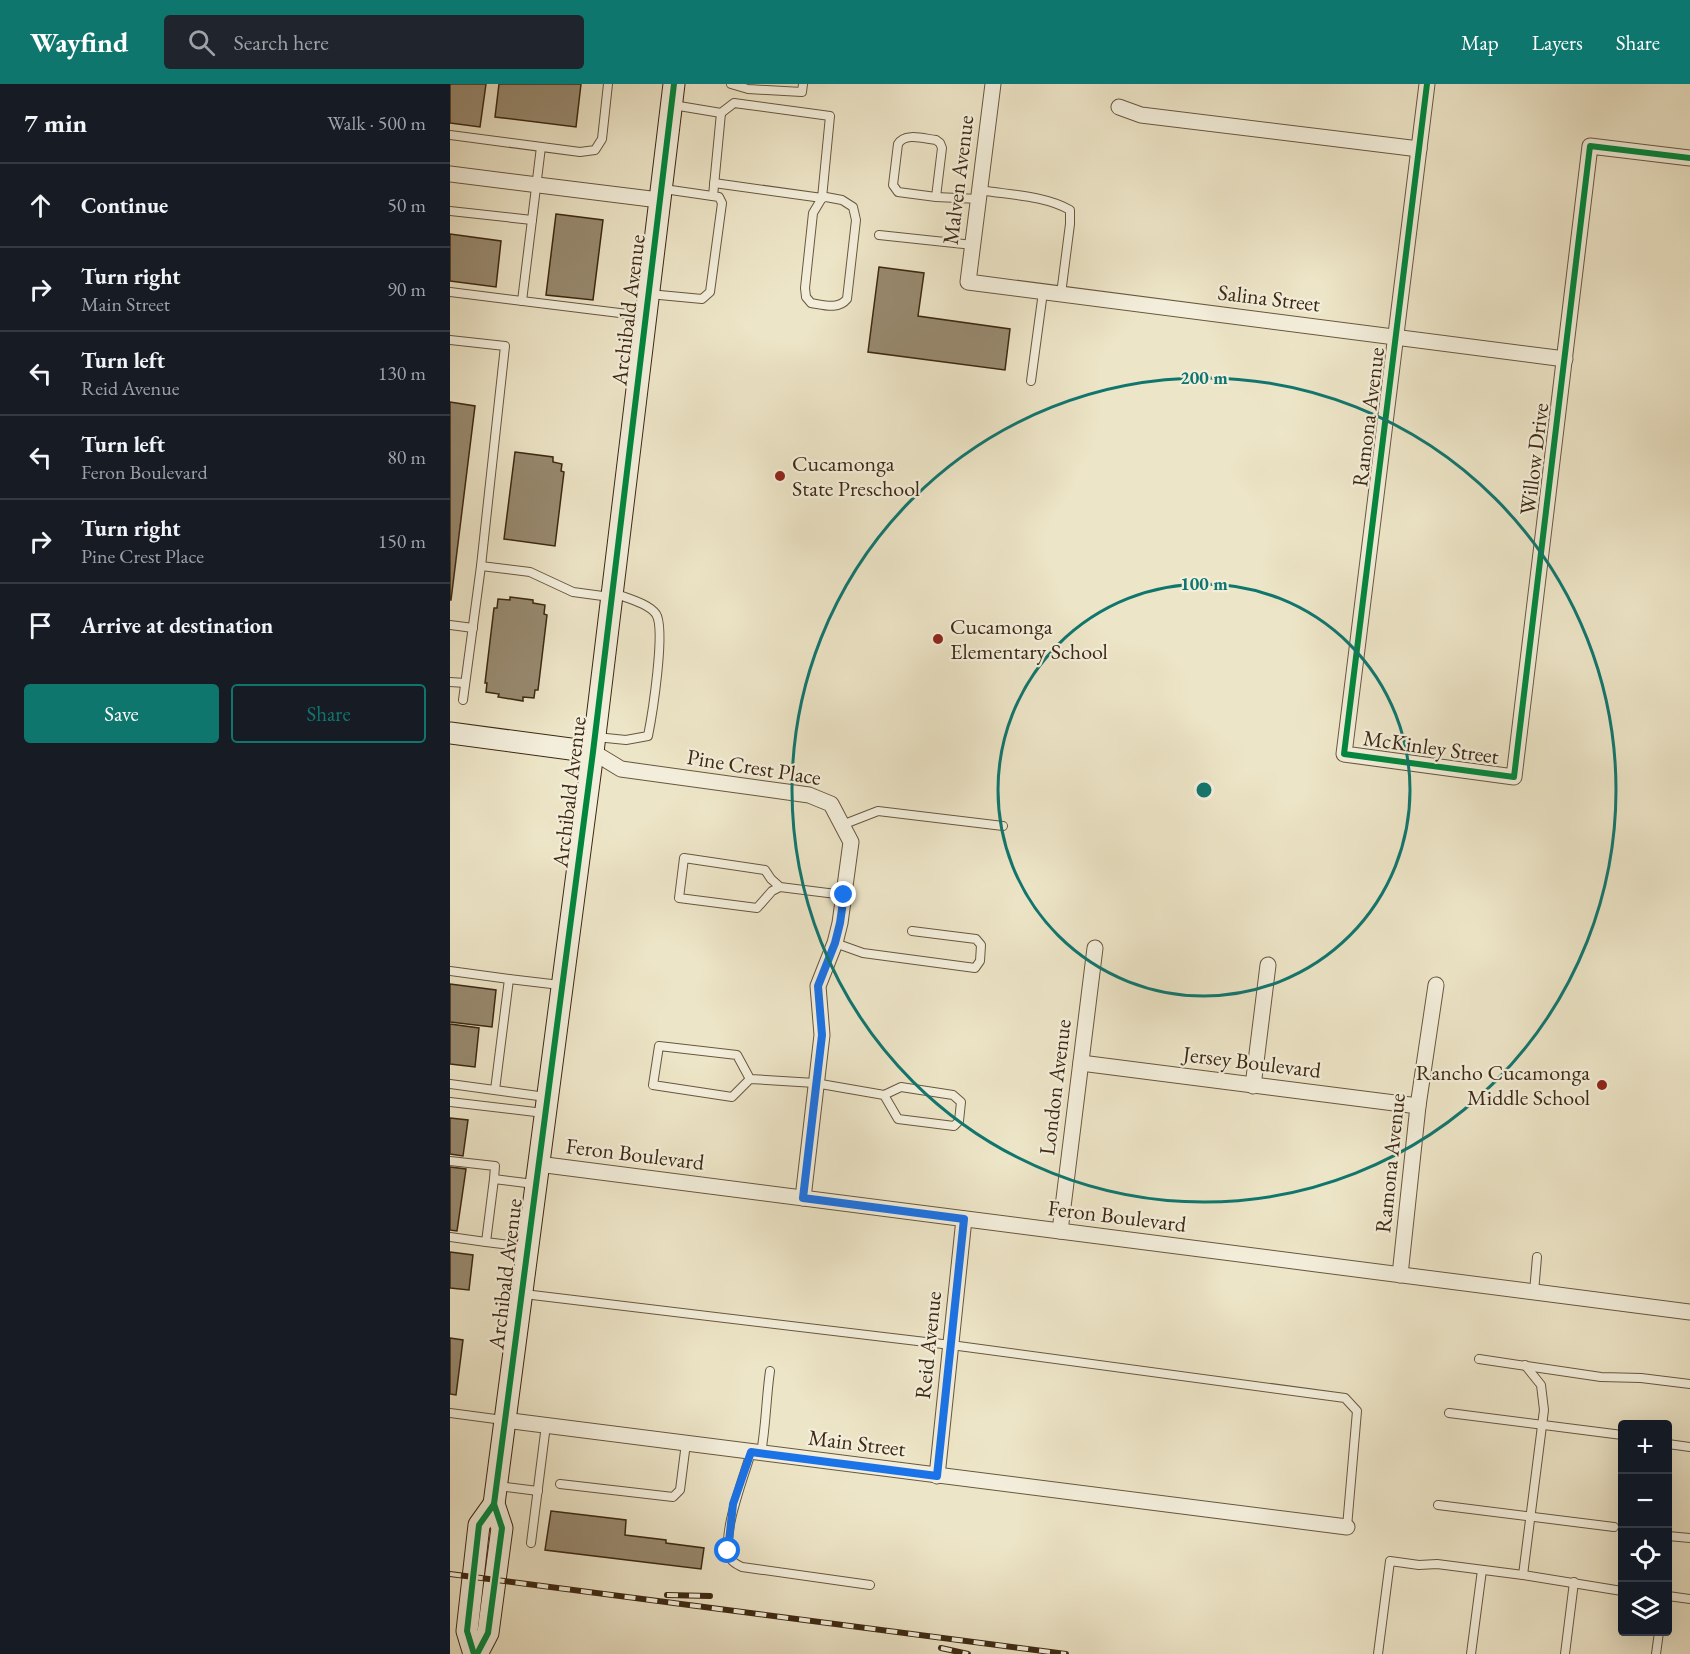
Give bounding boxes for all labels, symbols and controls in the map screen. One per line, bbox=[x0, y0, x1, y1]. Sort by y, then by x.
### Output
search box bbox=[164, 15, 584, 69]
text: Wayfind bbox=[30, 24, 128, 60]
icon: search bbox=[185, 26, 218, 59]
text: Search here bbox=[233, 28, 329, 57]
text: Map bbox=[1461, 29, 1499, 56]
text: Layers bbox=[1532, 29, 1583, 56]
text: Share bbox=[1616, 29, 1660, 56]
text: 7 min bbox=[24, 106, 87, 140]
text: Walk · 500 m bbox=[327, 110, 426, 136]
street label: Malven Avenue bbox=[936, 113, 980, 246]
icon: ahead bbox=[24, 189, 57, 222]
text: Continue bbox=[81, 191, 168, 220]
text: 50 m bbox=[387, 192, 426, 218]
street label: Archibald Avenue bbox=[604, 232, 652, 388]
text: Turn right bbox=[81, 262, 180, 291]
icon: right bbox=[24, 273, 57, 306]
text: 90 m bbox=[387, 276, 426, 302]
street label: Salina Street bbox=[1216, 277, 1322, 319]
text: Main Street bbox=[81, 291, 170, 317]
street label: Ramona Avenue bbox=[1345, 345, 1391, 488]
text: Turn left bbox=[81, 346, 165, 375]
icon: left bbox=[24, 357, 57, 390]
text: 130 m bbox=[378, 360, 426, 386]
text: 200 m bbox=[1180, 366, 1228, 389]
text: Reid Avenue bbox=[81, 375, 179, 401]
street label: Willow Drive bbox=[1513, 401, 1555, 517]
text: Turn left bbox=[81, 430, 165, 459]
icon: left bbox=[24, 441, 57, 474]
text: 80 m bbox=[387, 444, 426, 470]
place label: Cucamonga State Preschool bbox=[792, 449, 920, 503]
text: Feron Boulevard bbox=[81, 459, 208, 485]
marker: Cucamonga State Preschool bbox=[773, 469, 787, 483]
text: Turn right bbox=[81, 514, 180, 543]
icon: right bbox=[24, 525, 57, 558]
text: 150 m bbox=[378, 528, 426, 554]
text: Pine Crest Place bbox=[81, 543, 204, 569]
text: 100 m bbox=[1180, 572, 1228, 595]
icon: arrive bbox=[24, 609, 57, 642]
text: Arrive at destination bbox=[81, 611, 273, 640]
place label: Cucamonga Elementary School bbox=[950, 612, 1108, 666]
marker: Cucamonga Elementary School bbox=[931, 632, 945, 646]
button: Save bbox=[24, 684, 219, 743]
button: Share bbox=[231, 684, 426, 743]
street label: Archibald Avenue bbox=[545, 714, 593, 870]
street label: McKinley Street bbox=[1361, 723, 1501, 771]
street label: Pine Crest Place bbox=[685, 742, 824, 792]
centre of rings bbox=[1194, 780, 1214, 800]
route end bbox=[830, 881, 856, 907]
street label: London Avenue bbox=[1032, 1017, 1078, 1157]
street label: Jersey Boulevard bbox=[1179, 1039, 1324, 1085]
place label: Rancho Cucamonga Middle School bbox=[1416, 1058, 1590, 1112]
marker: Rancho Cucamonga Middle School bbox=[1595, 1078, 1609, 1092]
street label: Ramona Avenue bbox=[1368, 1091, 1412, 1234]
street label: Feron Boulevard bbox=[564, 1131, 707, 1177]
street label: Feron Boulevard bbox=[1046, 1193, 1189, 1239]
street label: Archibald Avenue bbox=[481, 1196, 529, 1352]
street label: Reid Avenue bbox=[908, 1289, 948, 1400]
map controls bbox=[1618, 1420, 1672, 1636]
button: + bbox=[1618, 1420, 1672, 1474]
street label: Main Street bbox=[807, 1423, 907, 1463]
button: − bbox=[1618, 1474, 1672, 1528]
button: locate bbox=[1618, 1528, 1672, 1582]
route start bbox=[714, 1537, 740, 1563]
button: layers bbox=[1618, 1582, 1672, 1636]

